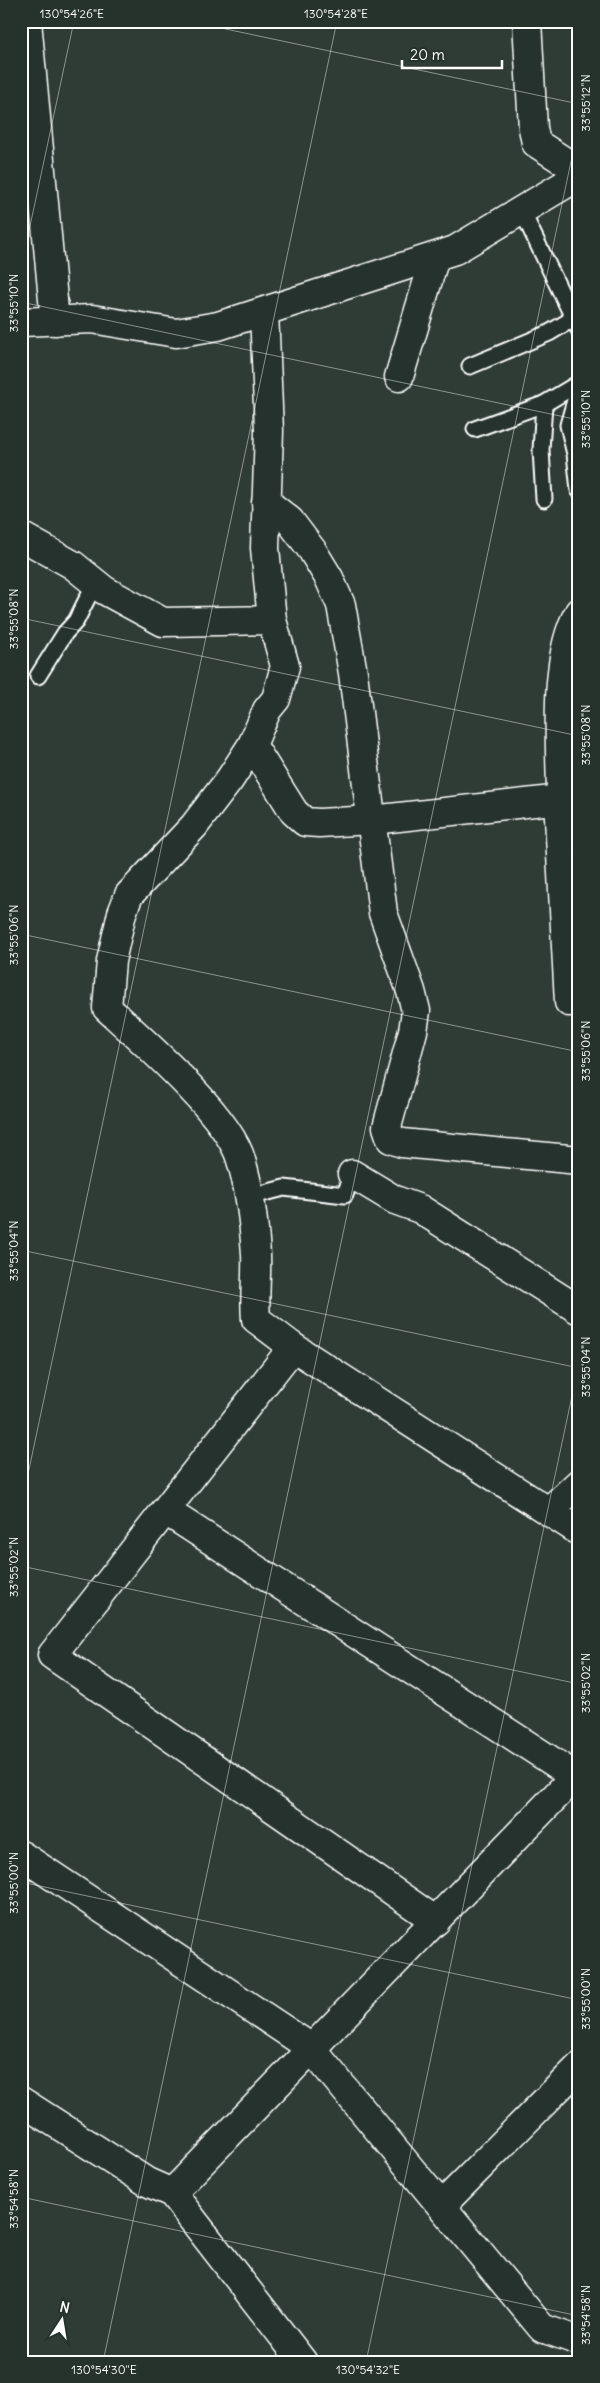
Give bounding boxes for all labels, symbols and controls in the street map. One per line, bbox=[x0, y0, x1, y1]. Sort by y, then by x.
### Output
text: 130°54'26"E bbox=[40, 6, 104, 21]
text: 130°54'28"E bbox=[304, 6, 368, 21]
scale bar bbox=[402, 38, 502, 70]
text: 20 m bbox=[410, 45, 445, 64]
text: 33°55'12"N bbox=[578, 74, 593, 132]
text: 33°55'10"N bbox=[6, 274, 21, 332]
text: 33°55'10"N bbox=[578, 390, 593, 448]
text: 33°55'08"N bbox=[6, 589, 21, 649]
text: 33°55'08"N bbox=[578, 705, 593, 765]
text: 33°55'06"N bbox=[6, 905, 21, 965]
text: 33°55'06"N bbox=[578, 1021, 593, 1081]
text: 33°55'04"N bbox=[6, 1221, 21, 1281]
text: 33°55'04"N bbox=[578, 1337, 593, 1397]
text: 33°55'02"N bbox=[6, 1537, 21, 1597]
text: 33°55'02"N bbox=[578, 1653, 593, 1713]
text: 33°55'00"N bbox=[6, 1852, 21, 1914]
text: 33°55'00"N bbox=[578, 1968, 593, 2030]
text: 33°54'58"N bbox=[6, 2169, 21, 2229]
text: 33°54'58"N bbox=[578, 2285, 593, 2345]
north arrow bbox=[38, 2296, 88, 2346]
text: N bbox=[58, 2297, 71, 2317]
text: 130°54'30"E bbox=[71, 2362, 137, 2377]
text: 130°54'32"E bbox=[336, 2362, 400, 2377]

